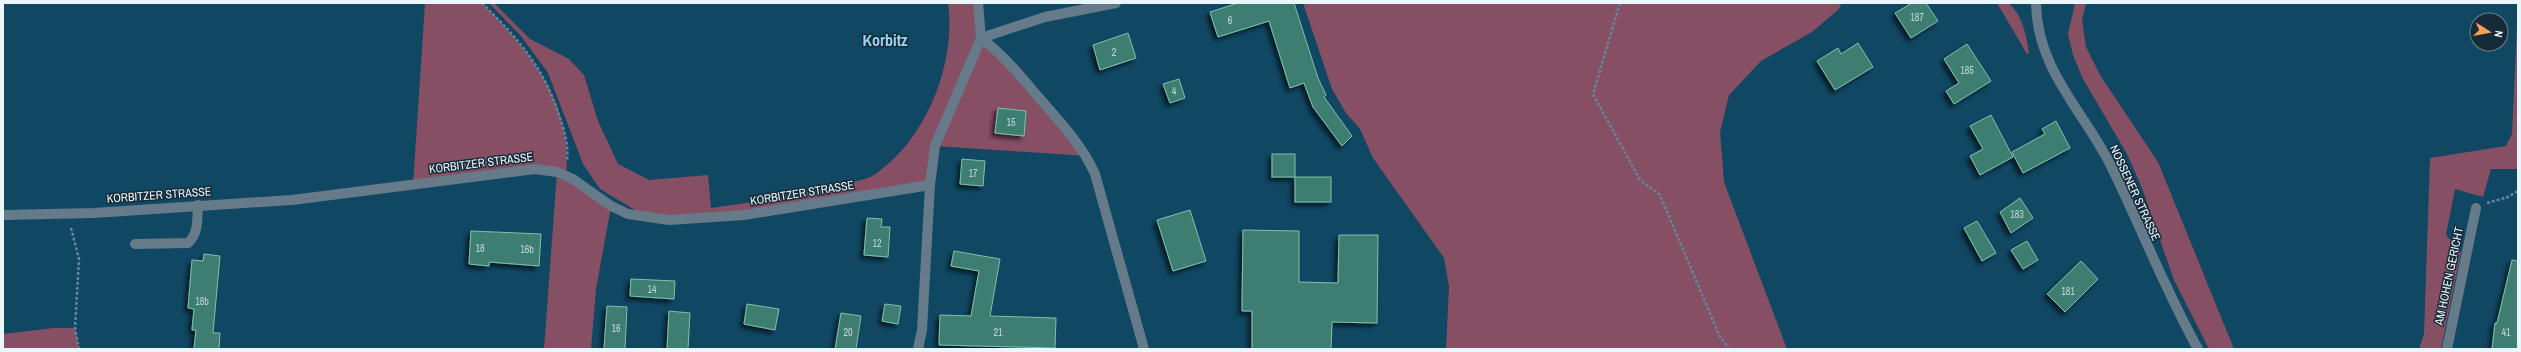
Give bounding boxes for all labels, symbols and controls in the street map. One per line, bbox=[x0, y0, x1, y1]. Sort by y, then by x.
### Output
house number: 187 bbox=[1910, 11, 1924, 24]
north arrow bbox=[2469, 12, 2509, 52]
house number: 6 bbox=[1228, 14, 1233, 27]
district label: Korbitz bbox=[862, 29, 908, 51]
text: N bbox=[2491, 29, 2506, 38]
house number: 2 bbox=[1112, 46, 1117, 59]
house number: 185 bbox=[1960, 64, 1974, 77]
house number: 4 bbox=[1172, 85, 1177, 98]
house number: 15 bbox=[1006, 116, 1016, 129]
street label: NOSSENER STRASSE bbox=[2106, 143, 2164, 243]
street label: KORBITZER STRASSE bbox=[428, 149, 534, 177]
house number: 17 bbox=[968, 167, 978, 180]
street label: KORBITZER STRASSE bbox=[749, 177, 855, 209]
street label: KORBITZER STRASSE bbox=[106, 183, 212, 207]
house number: 183 bbox=[2010, 208, 2024, 221]
street label: AM HOHEN GERICHT bbox=[2431, 225, 2467, 328]
house number: 12 bbox=[872, 237, 882, 250]
house number: 18 bbox=[475, 242, 485, 255]
house number: 16b bbox=[520, 243, 534, 256]
house number: 14 bbox=[647, 283, 657, 296]
house number: 181 bbox=[2061, 285, 2075, 298]
house number: 18b bbox=[195, 295, 209, 308]
house number: 16 bbox=[611, 322, 621, 335]
house number: 20 bbox=[843, 326, 853, 339]
house number: 21 bbox=[993, 326, 1003, 339]
house number: 41 bbox=[2501, 326, 2511, 339]

